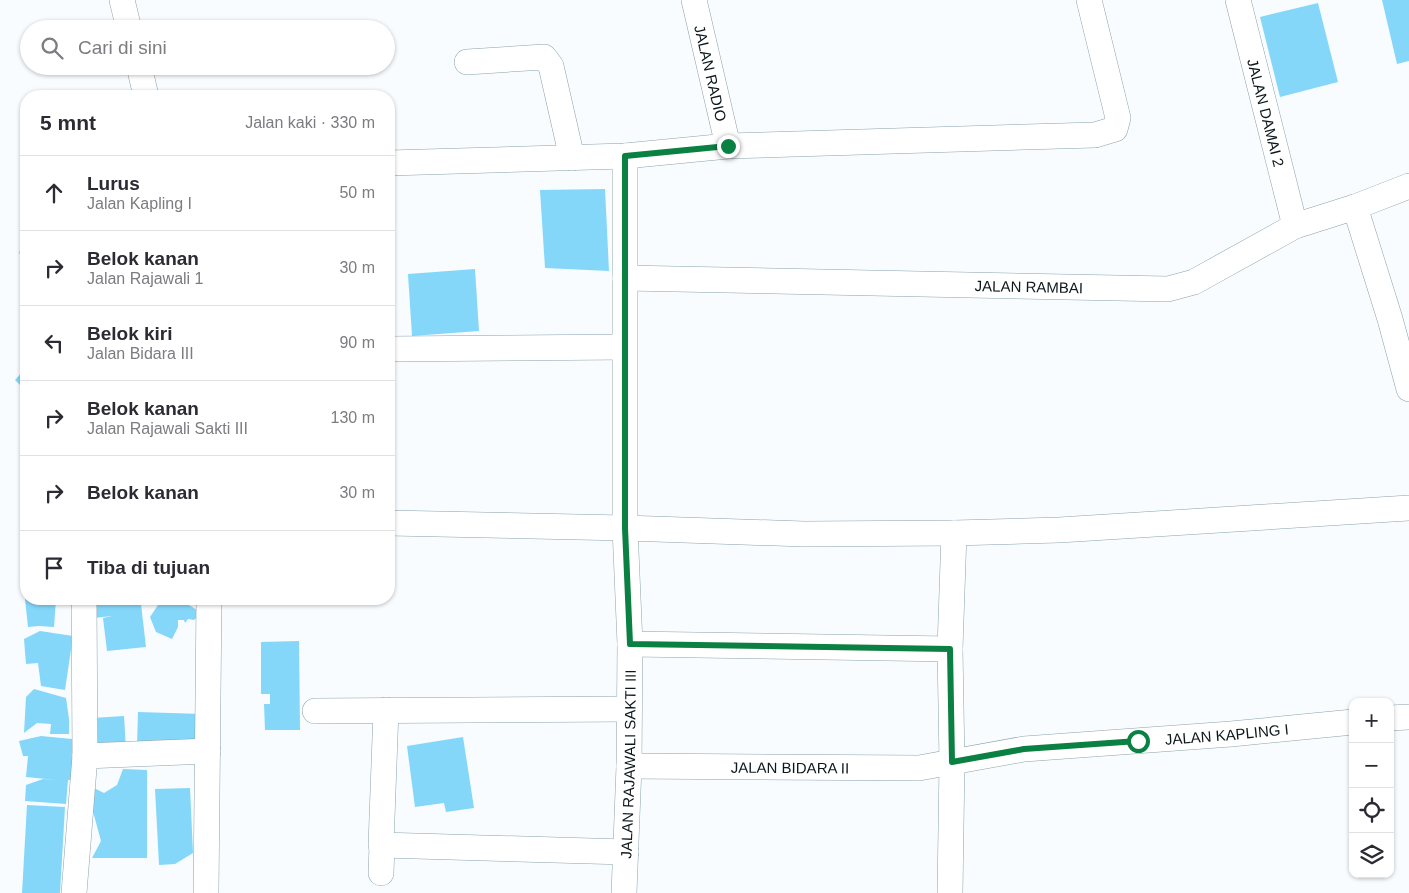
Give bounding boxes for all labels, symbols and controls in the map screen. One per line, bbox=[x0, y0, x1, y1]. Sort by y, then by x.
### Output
search box bbox=[20, 20, 395, 75]
street label: JALAN RADIO bbox=[692, 23, 730, 123]
icon: search bbox=[38, 34, 66, 62]
text: Cari di sini bbox=[78, 37, 167, 58]
street label: JALAN DAMAI 2 bbox=[1245, 57, 1288, 168]
text: 5 mnt bbox=[40, 111, 96, 134]
text: Jalan kaki · 330 m bbox=[245, 114, 375, 131]
route end bbox=[717, 135, 740, 158]
text: Lurus bbox=[87, 173, 140, 194]
icon: ahead bbox=[40, 179, 68, 207]
text: 50 m bbox=[339, 184, 375, 201]
text: Jalan Kapling I bbox=[87, 195, 192, 212]
text: Belok kanan bbox=[87, 248, 199, 269]
icon: right bbox=[40, 254, 68, 282]
text: 30 m bbox=[339, 259, 375, 276]
text: Jalan Rajawali 1 bbox=[87, 270, 204, 287]
street label: JALAN RAMBAI bbox=[975, 277, 1083, 296]
text: Belok kiri bbox=[87, 323, 173, 344]
icon: left bbox=[40, 329, 68, 357]
text: 90 m bbox=[339, 334, 375, 351]
text: Jalan Bidara III bbox=[87, 345, 194, 362]
text: Belok kanan bbox=[87, 398, 199, 419]
icon: right bbox=[40, 404, 68, 432]
text: 130 m bbox=[331, 409, 375, 426]
text: Jalan Rajawali Sakti III bbox=[87, 420, 248, 437]
icon: right bbox=[40, 479, 68, 507]
text: Belok kanan bbox=[87, 482, 199, 503]
text: 30 m bbox=[339, 484, 375, 501]
icon: arrive bbox=[40, 554, 68, 582]
text: Tiba di tujuan bbox=[87, 557, 210, 578]
street label: JALAN RAJAWALI SAKTI III bbox=[617, 669, 638, 859]
map controls bbox=[1349, 698, 1394, 878]
button: + bbox=[1349, 698, 1394, 743]
street label: JALAN KAPLING I bbox=[1164, 720, 1289, 747]
route start bbox=[1127, 730, 1150, 753]
button: − bbox=[1349, 743, 1394, 788]
street label: JALAN BIDARA II bbox=[731, 758, 849, 776]
button: locate bbox=[1349, 788, 1394, 833]
button: layers bbox=[1349, 833, 1394, 878]

